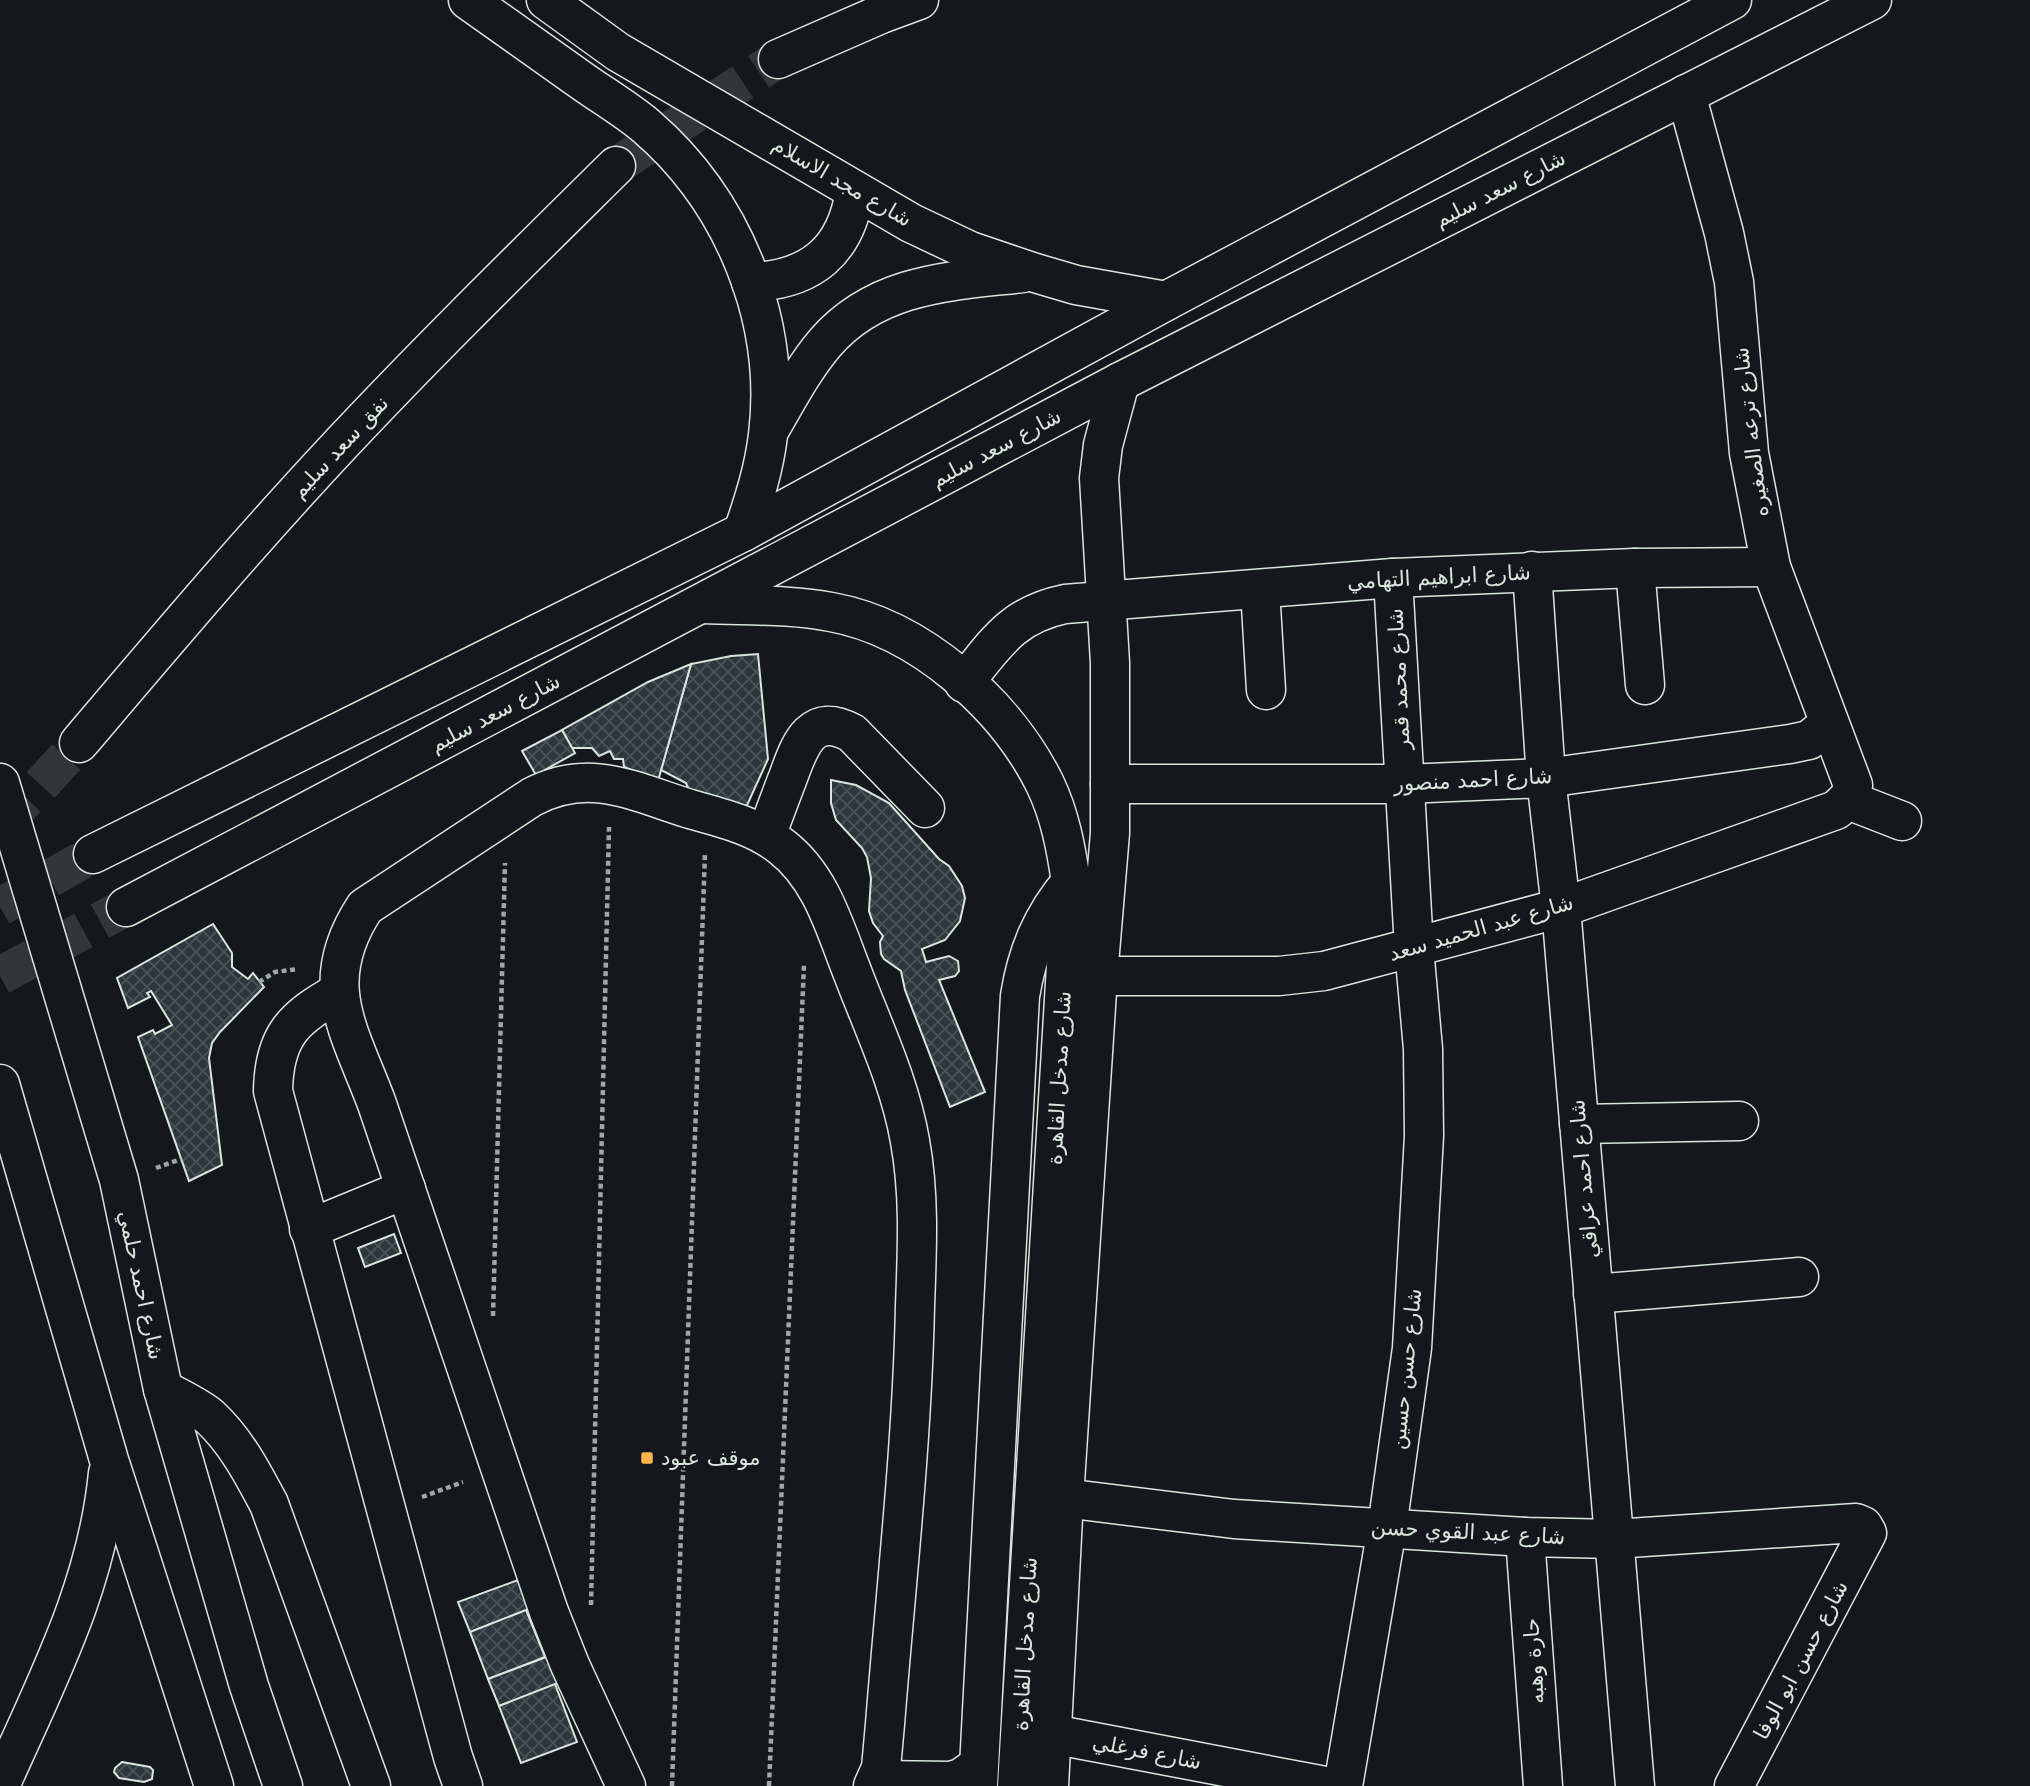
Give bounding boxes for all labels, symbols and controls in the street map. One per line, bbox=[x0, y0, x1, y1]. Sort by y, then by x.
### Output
street label: شارع مجد الاسلام bbox=[768, 132, 916, 232]
street label: شارع سعد سليم bbox=[1431, 146, 1570, 233]
street label: شارع ترعه الصغيره bbox=[1729, 346, 1773, 518]
street label: نفق سعد سليم bbox=[287, 391, 394, 504]
street label: شارع سعد سليم bbox=[927, 404, 1066, 493]
street label: شارع ابراهيم التهامي bbox=[1347, 560, 1532, 595]
street label: شارع محمد قمر bbox=[1383, 608, 1415, 751]
street label: شارع سعد سليم bbox=[426, 669, 565, 758]
street label: شارع احمد منصور bbox=[1392, 764, 1553, 796]
street label: شارع عبد الحميد سعد bbox=[1386, 890, 1576, 966]
street label: شارع مدخل القاهرة bbox=[1042, 990, 1076, 1166]
street label: شارع احمد عراقي bbox=[1565, 1099, 1603, 1259]
street label: شارع احمد حلمي bbox=[114, 1208, 168, 1362]
street label: شارع حسن حسين bbox=[1386, 1287, 1426, 1451]
place label: موقف عبود bbox=[661, 1446, 761, 1470]
marker: موقف عبود bbox=[639, 1450, 655, 1466]
street label: شارع عبد القوي حسن bbox=[1370, 1515, 1566, 1549]
street label: شارع مدخل القاهرة bbox=[1008, 1556, 1042, 1732]
street label: شارع حسن ابو الوفا bbox=[1749, 1576, 1853, 1744]
street label: حارة وهبه bbox=[1519, 1617, 1549, 1705]
street label: شارع فرغلي bbox=[1091, 1730, 1203, 1774]

